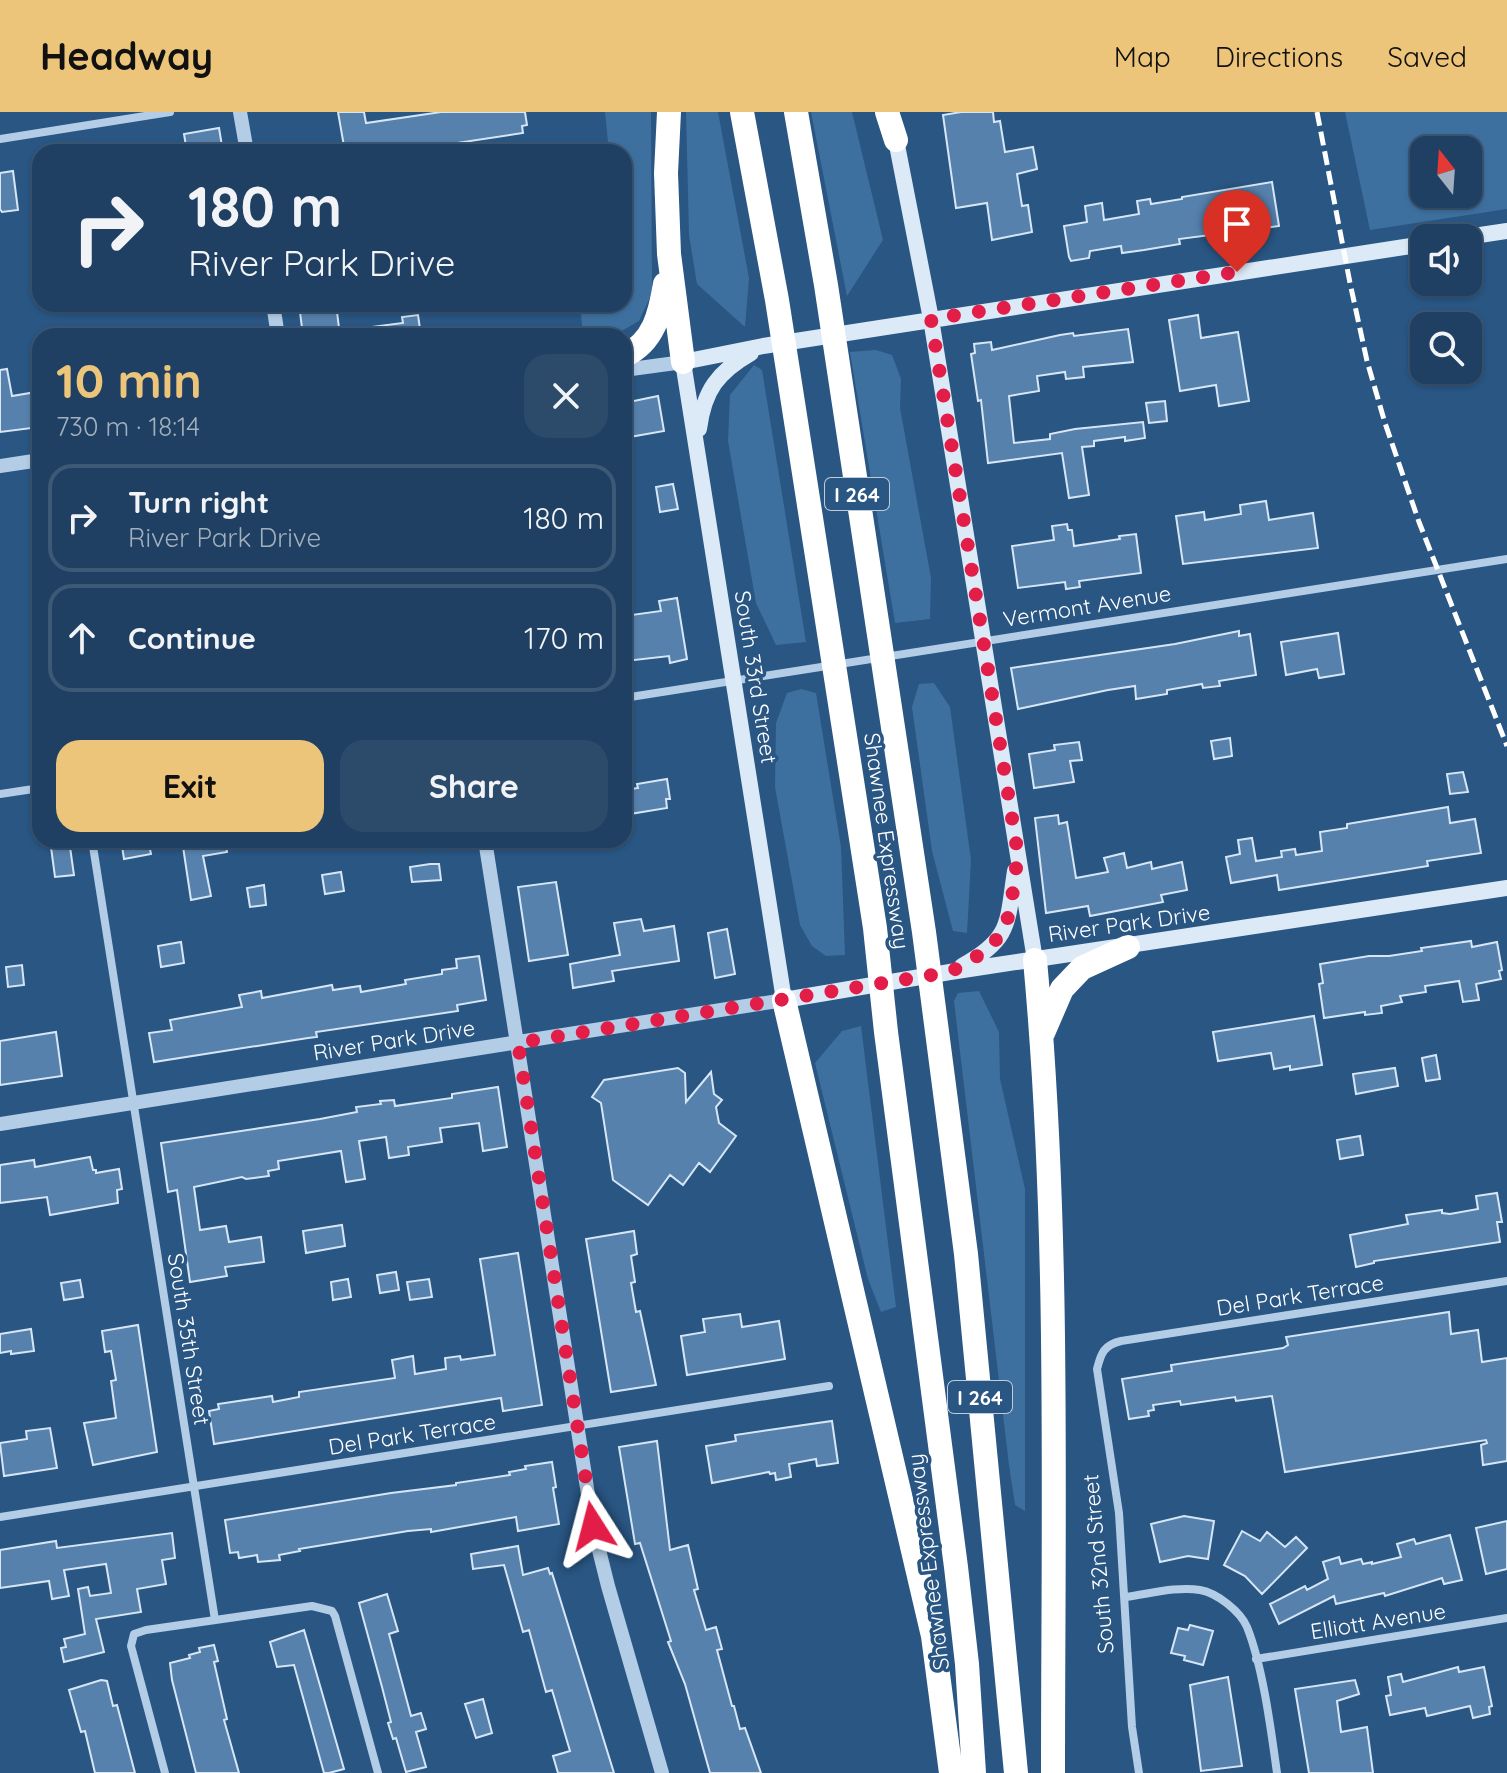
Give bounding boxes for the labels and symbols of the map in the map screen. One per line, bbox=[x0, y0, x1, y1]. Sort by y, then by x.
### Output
north arrow bbox=[1410, 136, 1482, 208]
pin bbox=[1203, 190, 1271, 272]
road number: I 264 bbox=[825, 478, 889, 510]
street label: Vermont Avenue bbox=[1001, 579, 1173, 633]
street label: South 33rd Street bbox=[729, 589, 783, 765]
street label: Shawnee Expressway bbox=[858, 731, 916, 951]
street label: River Park Drive bbox=[1046, 898, 1212, 948]
street label: River Park Drive bbox=[311, 1013, 477, 1067]
street label: South 35th Street bbox=[162, 1251, 216, 1427]
street label: Del Park Terrace bbox=[1214, 1268, 1386, 1322]
road number: I 264 bbox=[948, 1381, 1012, 1413]
street label: Del Park Terrace bbox=[326, 1407, 498, 1461]
street label: Shawnee Expressway bbox=[901, 1452, 955, 1672]
street label: South 32nd Street bbox=[1076, 1473, 1120, 1655]
position arrow bbox=[551, 1484, 635, 1568]
street label: Elliott Avenue bbox=[1308, 1596, 1448, 1646]

